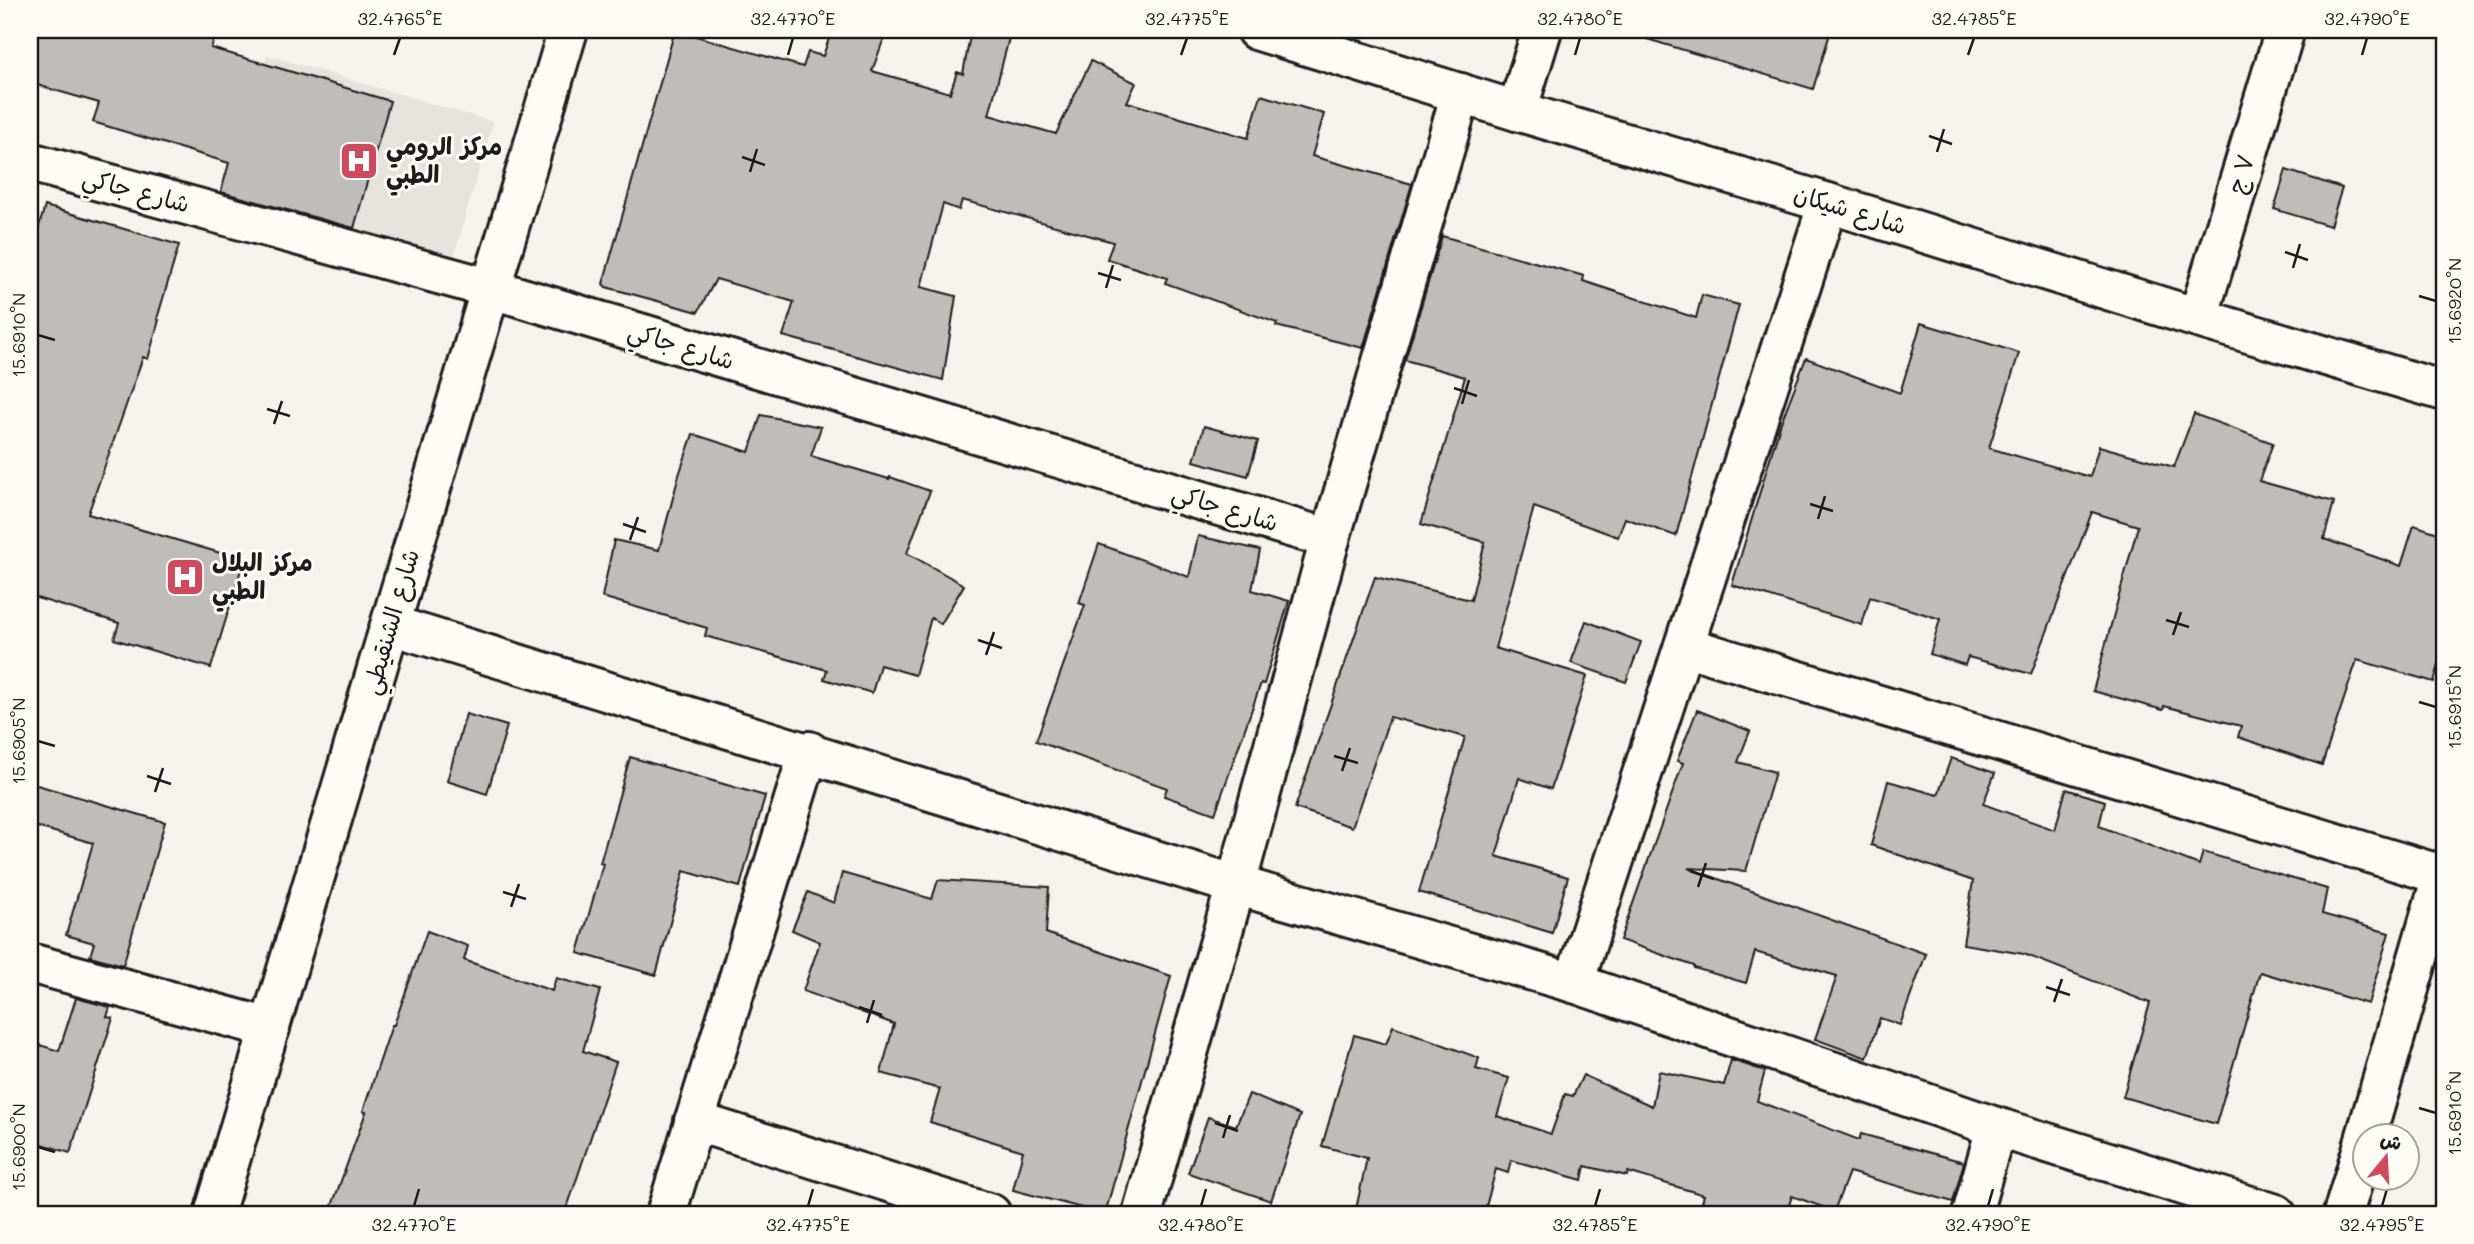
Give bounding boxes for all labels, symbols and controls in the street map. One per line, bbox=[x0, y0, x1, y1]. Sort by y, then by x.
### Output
text: 32.4765°E bbox=[357, 6, 443, 30]
text: 32.4770°E bbox=[751, 6, 835, 30]
text: 32.4775°E bbox=[1145, 6, 1229, 30]
text: 32.4780°E bbox=[1537, 6, 1623, 30]
text: 32.4785°E bbox=[1931, 6, 2017, 30]
text: 32.4790°E bbox=[2324, 6, 2410, 30]
place label: مركز الرومي الطبي bbox=[386, 130, 502, 196]
hospital icon: مركز الرومي الطبي bbox=[338, 140, 380, 182]
street label: ٧ ج bbox=[2219, 150, 2262, 198]
street label: شارع جاكي bbox=[78, 160, 193, 225]
street label: شارع شيكان bbox=[1790, 177, 1910, 243]
text: 15.6920°N bbox=[2442, 258, 2466, 344]
text: 15.6910°N bbox=[6, 293, 30, 377]
street label: شارع جاكي bbox=[622, 314, 738, 382]
street label: شارع جاكي bbox=[1166, 476, 1282, 544]
street label: شارع الشنقيطي bbox=[354, 545, 432, 700]
place label: مركز البلال الطبي bbox=[212, 546, 313, 612]
hospital icon: مركز البلال الطبي bbox=[164, 556, 206, 598]
text: 15.6915°N bbox=[2442, 665, 2466, 749]
text: 15.6905°N bbox=[6, 697, 30, 785]
text: 15.6910°N bbox=[2442, 1071, 2466, 1155]
text: 15.6900°N bbox=[6, 1103, 30, 1191]
north arrow bbox=[2352, 1122, 2422, 1192]
text: ش bbox=[2378, 1125, 2405, 1156]
text: 32.4770°E bbox=[372, 1212, 456, 1236]
text: 32.4775°E bbox=[766, 1212, 850, 1236]
text: 32.4780°E bbox=[1158, 1212, 1244, 1236]
text: 32.4785°E bbox=[1552, 1212, 1638, 1236]
text: 32.4790°E bbox=[1945, 1212, 2031, 1236]
text: 32.4795°E bbox=[2340, 1212, 2424, 1236]

